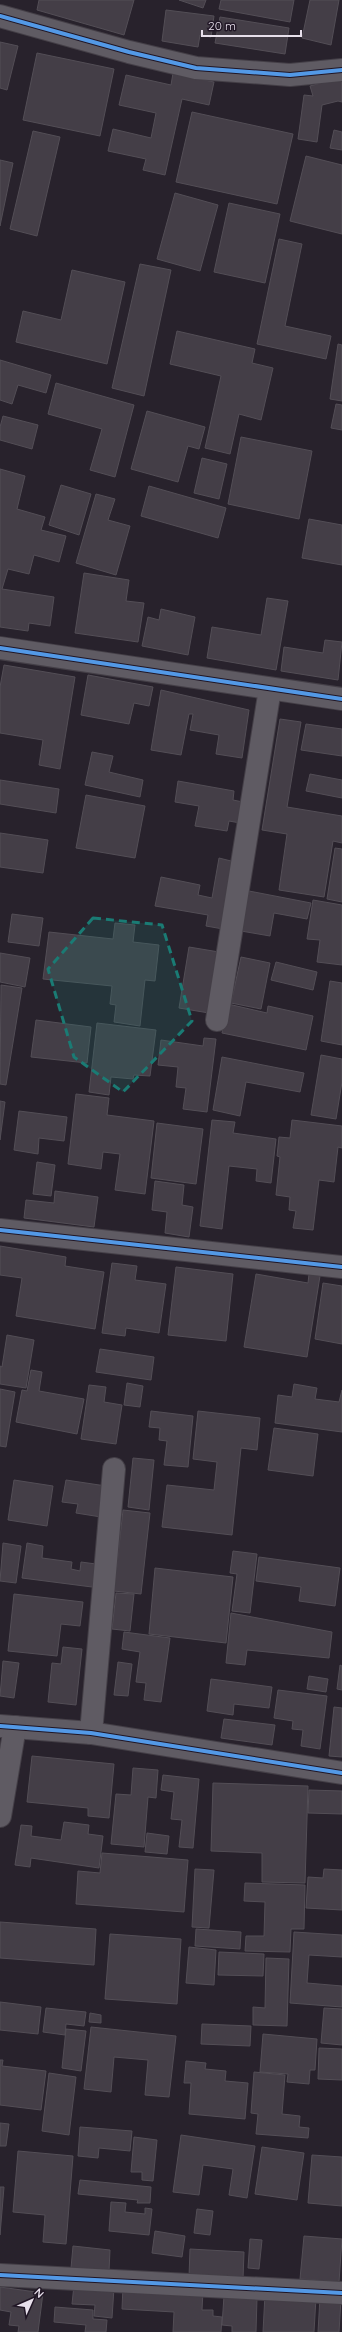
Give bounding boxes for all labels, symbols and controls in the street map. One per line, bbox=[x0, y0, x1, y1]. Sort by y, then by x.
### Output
scale bar bbox=[202, 12, 301, 38]
text: 20 m bbox=[208, 18, 236, 33]
north arrow bbox=[12, 2280, 52, 2320]
text: N bbox=[31, 2285, 47, 2301]

